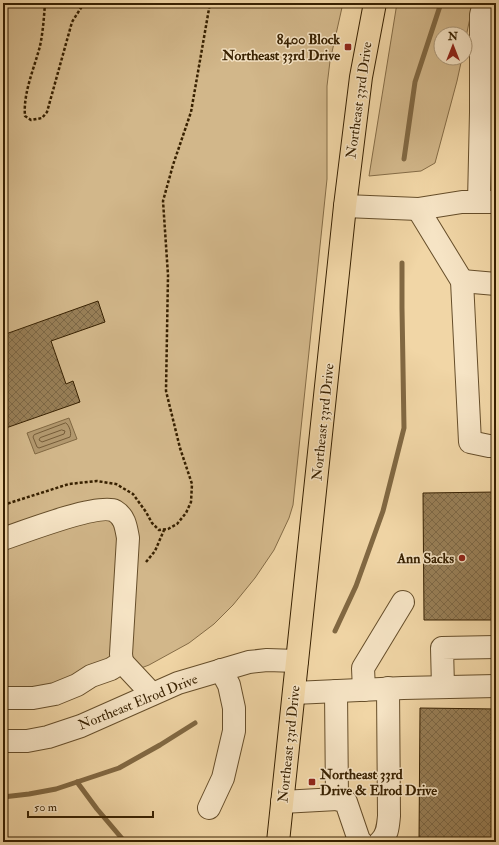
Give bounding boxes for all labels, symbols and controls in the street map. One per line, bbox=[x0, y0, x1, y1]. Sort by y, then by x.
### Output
north arrow bbox=[433, 26, 473, 66]
text: N bbox=[447, 30, 459, 43]
place label: 8400 Block Northeast 33rd Drive bbox=[221, 31, 340, 64]
street label: Northeast 33rd Drive bbox=[342, 40, 376, 159]
marker: 8400 Block Northeast 33rd Drive bbox=[343, 42, 353, 52]
street label: Northeast 33rd Drive bbox=[308, 362, 338, 481]
place label: Ann Sacks bbox=[396, 550, 454, 567]
marker: Ann Sacks bbox=[457, 553, 467, 563]
street label: Northeast Elrod Drive bbox=[76, 670, 200, 734]
street label: Northeast 33rd Drive bbox=[274, 684, 304, 803]
place label: Northeast 33rd Drive & Elrod Drive bbox=[319, 766, 437, 799]
marker: Northeast 33rd Drive & Elrod Drive bbox=[307, 777, 317, 787]
scale bar bbox=[28, 793, 153, 819]
text: 50 m bbox=[34, 800, 58, 815]

